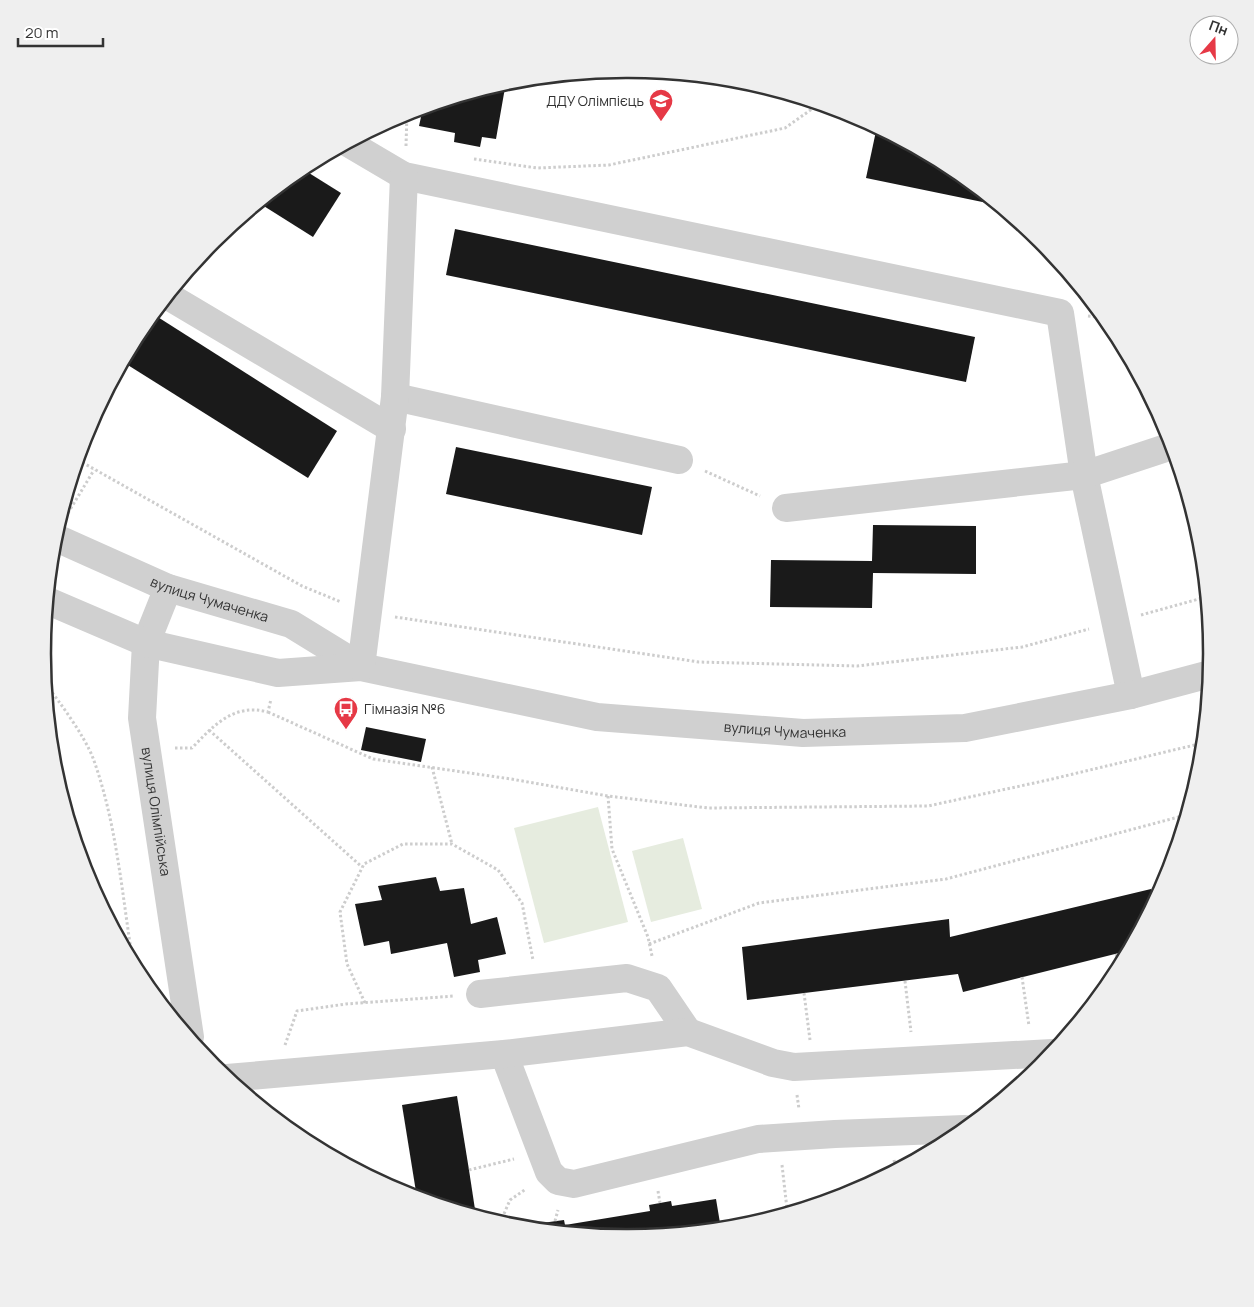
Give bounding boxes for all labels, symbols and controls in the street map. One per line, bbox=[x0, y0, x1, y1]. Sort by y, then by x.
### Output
scale bar bbox=[18, 15, 102, 47]
north arrow bbox=[1189, 15, 1239, 65]
text: Пн bbox=[1207, 15, 1231, 39]
text: 20 m bbox=[25, 22, 58, 43]
school or university icon: ДДУ Олімпієць bbox=[648, 88, 674, 122]
place label: ДДУ Олімпієць bbox=[546, 91, 644, 110]
street label: вулиця Чумаченка bbox=[148, 571, 271, 626]
bus stop icon: Гімназія №6 bbox=[333, 696, 359, 730]
place label: Гімназія №6 bbox=[364, 699, 446, 718]
street label: вулиця Чумаченка bbox=[723, 717, 846, 742]
street label: вулиця Олімпійська bbox=[137, 746, 176, 877]

